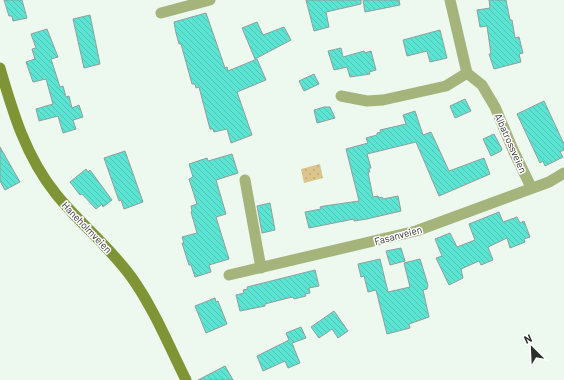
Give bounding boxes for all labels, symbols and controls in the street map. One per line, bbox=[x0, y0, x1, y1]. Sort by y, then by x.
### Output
street label: Albatrossveien bbox=[493, 111, 529, 175]
street label: Haneholmveien bbox=[60, 199, 114, 255]
street label: Fasanveien bbox=[373, 223, 423, 247]
north arrow bbox=[512, 328, 552, 368]
text: N bbox=[522, 331, 534, 346]

